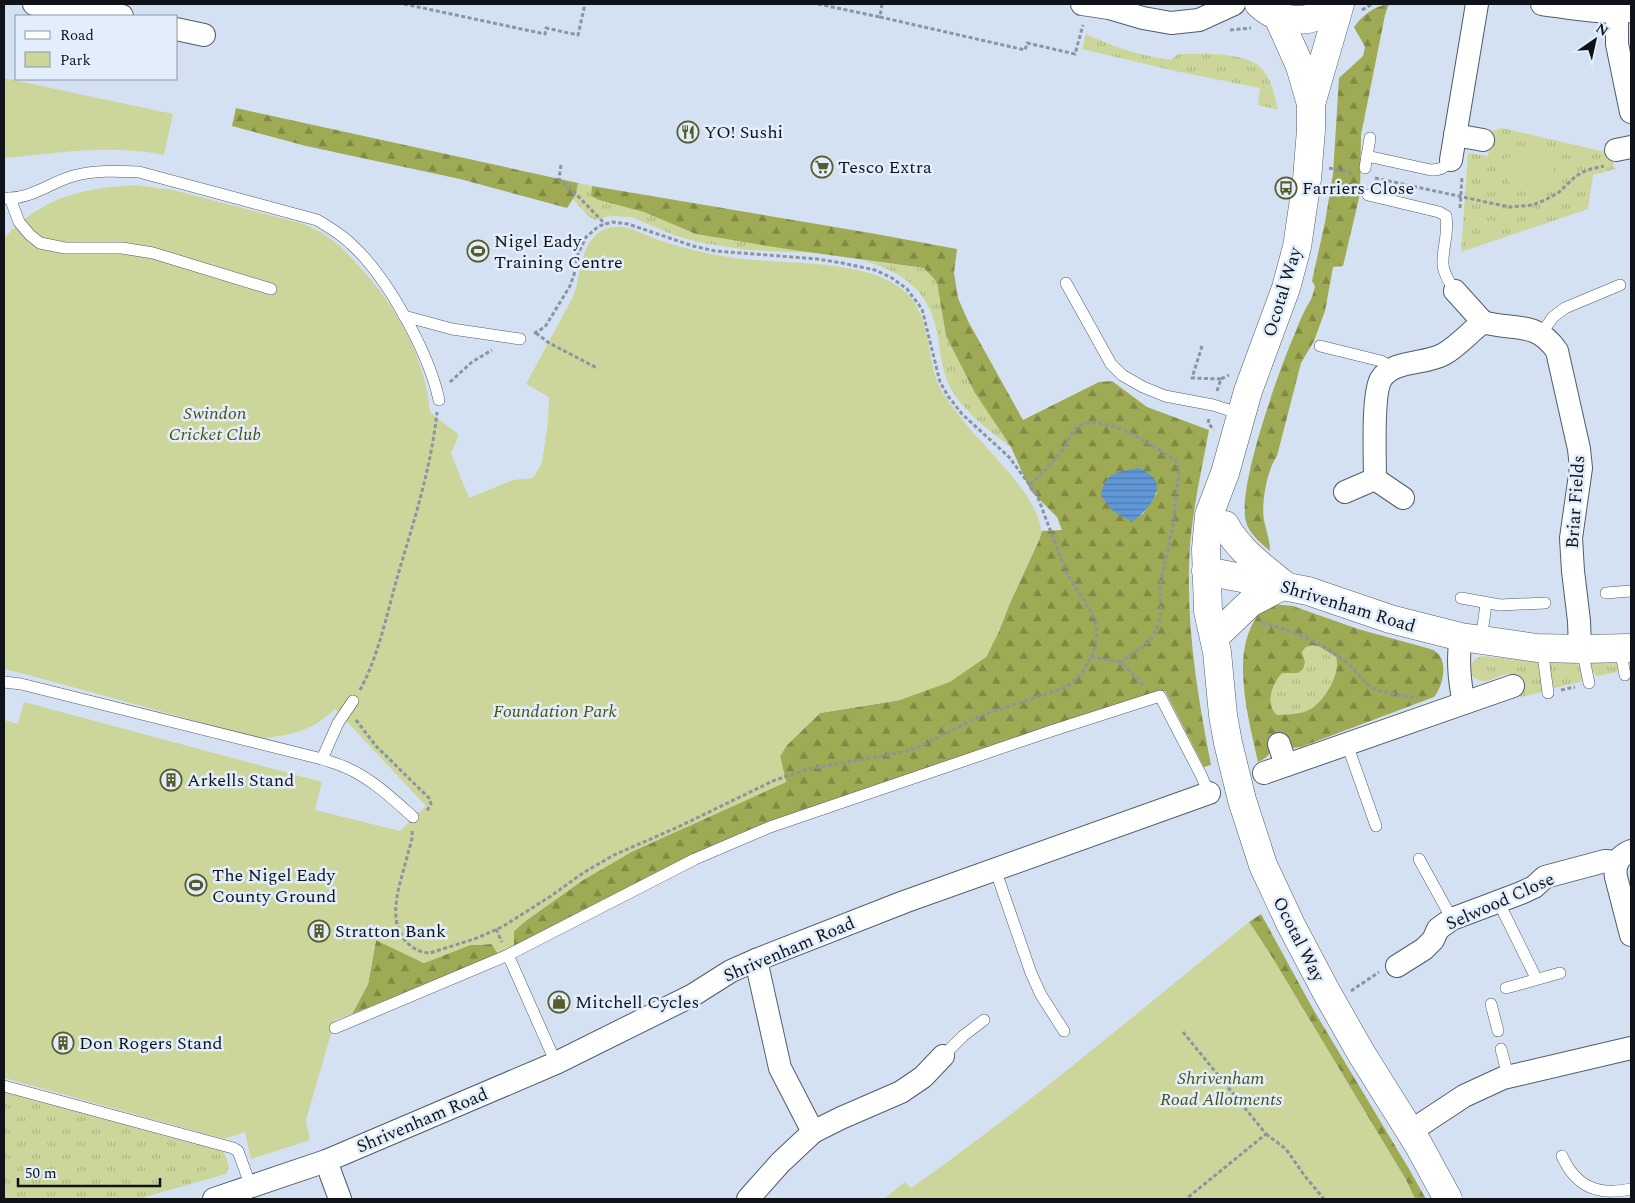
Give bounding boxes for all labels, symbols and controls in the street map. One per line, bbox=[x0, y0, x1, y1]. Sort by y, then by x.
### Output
legend bbox=[15, 15, 178, 80]
north arrow bbox=[1570, 15, 1620, 65]
text: N bbox=[1591, 18, 1613, 42]
text: Road bbox=[60, 24, 94, 47]
text: Park bbox=[60, 49, 91, 72]
place label: YO! Sushi bbox=[704, 119, 783, 146]
restaurant icon: YO! Sushi bbox=[676, 120, 700, 144]
place label: Tesco Extra bbox=[838, 154, 932, 181]
supermarket icon: Tesco Extra bbox=[810, 155, 834, 179]
place label: Farriers Close bbox=[1302, 175, 1414, 202]
bus stop icon: Farriers Close bbox=[1274, 176, 1298, 200]
place label: Nigel Eady Training Centre bbox=[494, 228, 623, 276]
sports icon: Nigel Eady Training Centre bbox=[466, 239, 490, 263]
street label: Ocotal Way bbox=[1256, 243, 1309, 340]
park label: Swindon Cricket Club bbox=[169, 400, 261, 448]
street label: Briar Fields bbox=[1559, 454, 1592, 550]
street label: Shrivenham Road bbox=[1277, 573, 1419, 640]
park label: Foundation Park bbox=[493, 698, 618, 725]
place label: Arkells Stand bbox=[187, 767, 294, 794]
building icon: Arkells Stand bbox=[159, 768, 183, 792]
place label: The Nigel Eady County Ground bbox=[212, 862, 337, 910]
street label: Selwood Close bbox=[1442, 865, 1559, 937]
sports icon: The Nigel Eady County Ground bbox=[184, 873, 208, 897]
street label: Ocotal Way bbox=[1266, 892, 1332, 988]
street label: Shrivenham Road bbox=[719, 910, 859, 989]
place label: Stratton Bank bbox=[335, 918, 446, 945]
building icon: Stratton Bank bbox=[307, 919, 331, 943]
place label: Mitchell Cycles bbox=[575, 989, 699, 1016]
shop icon: Mitchell Cycles bbox=[547, 990, 571, 1014]
place label: Don Rogers Stand bbox=[79, 1030, 223, 1057]
building icon: Don Rogers Stand bbox=[51, 1031, 75, 1055]
park label: Shrivenham Road Allotments bbox=[1160, 1065, 1283, 1113]
street label: Shrivenham Road bbox=[352, 1081, 492, 1160]
scale bar bbox=[18, 1156, 160, 1188]
text: 50 m bbox=[25, 1162, 57, 1185]

